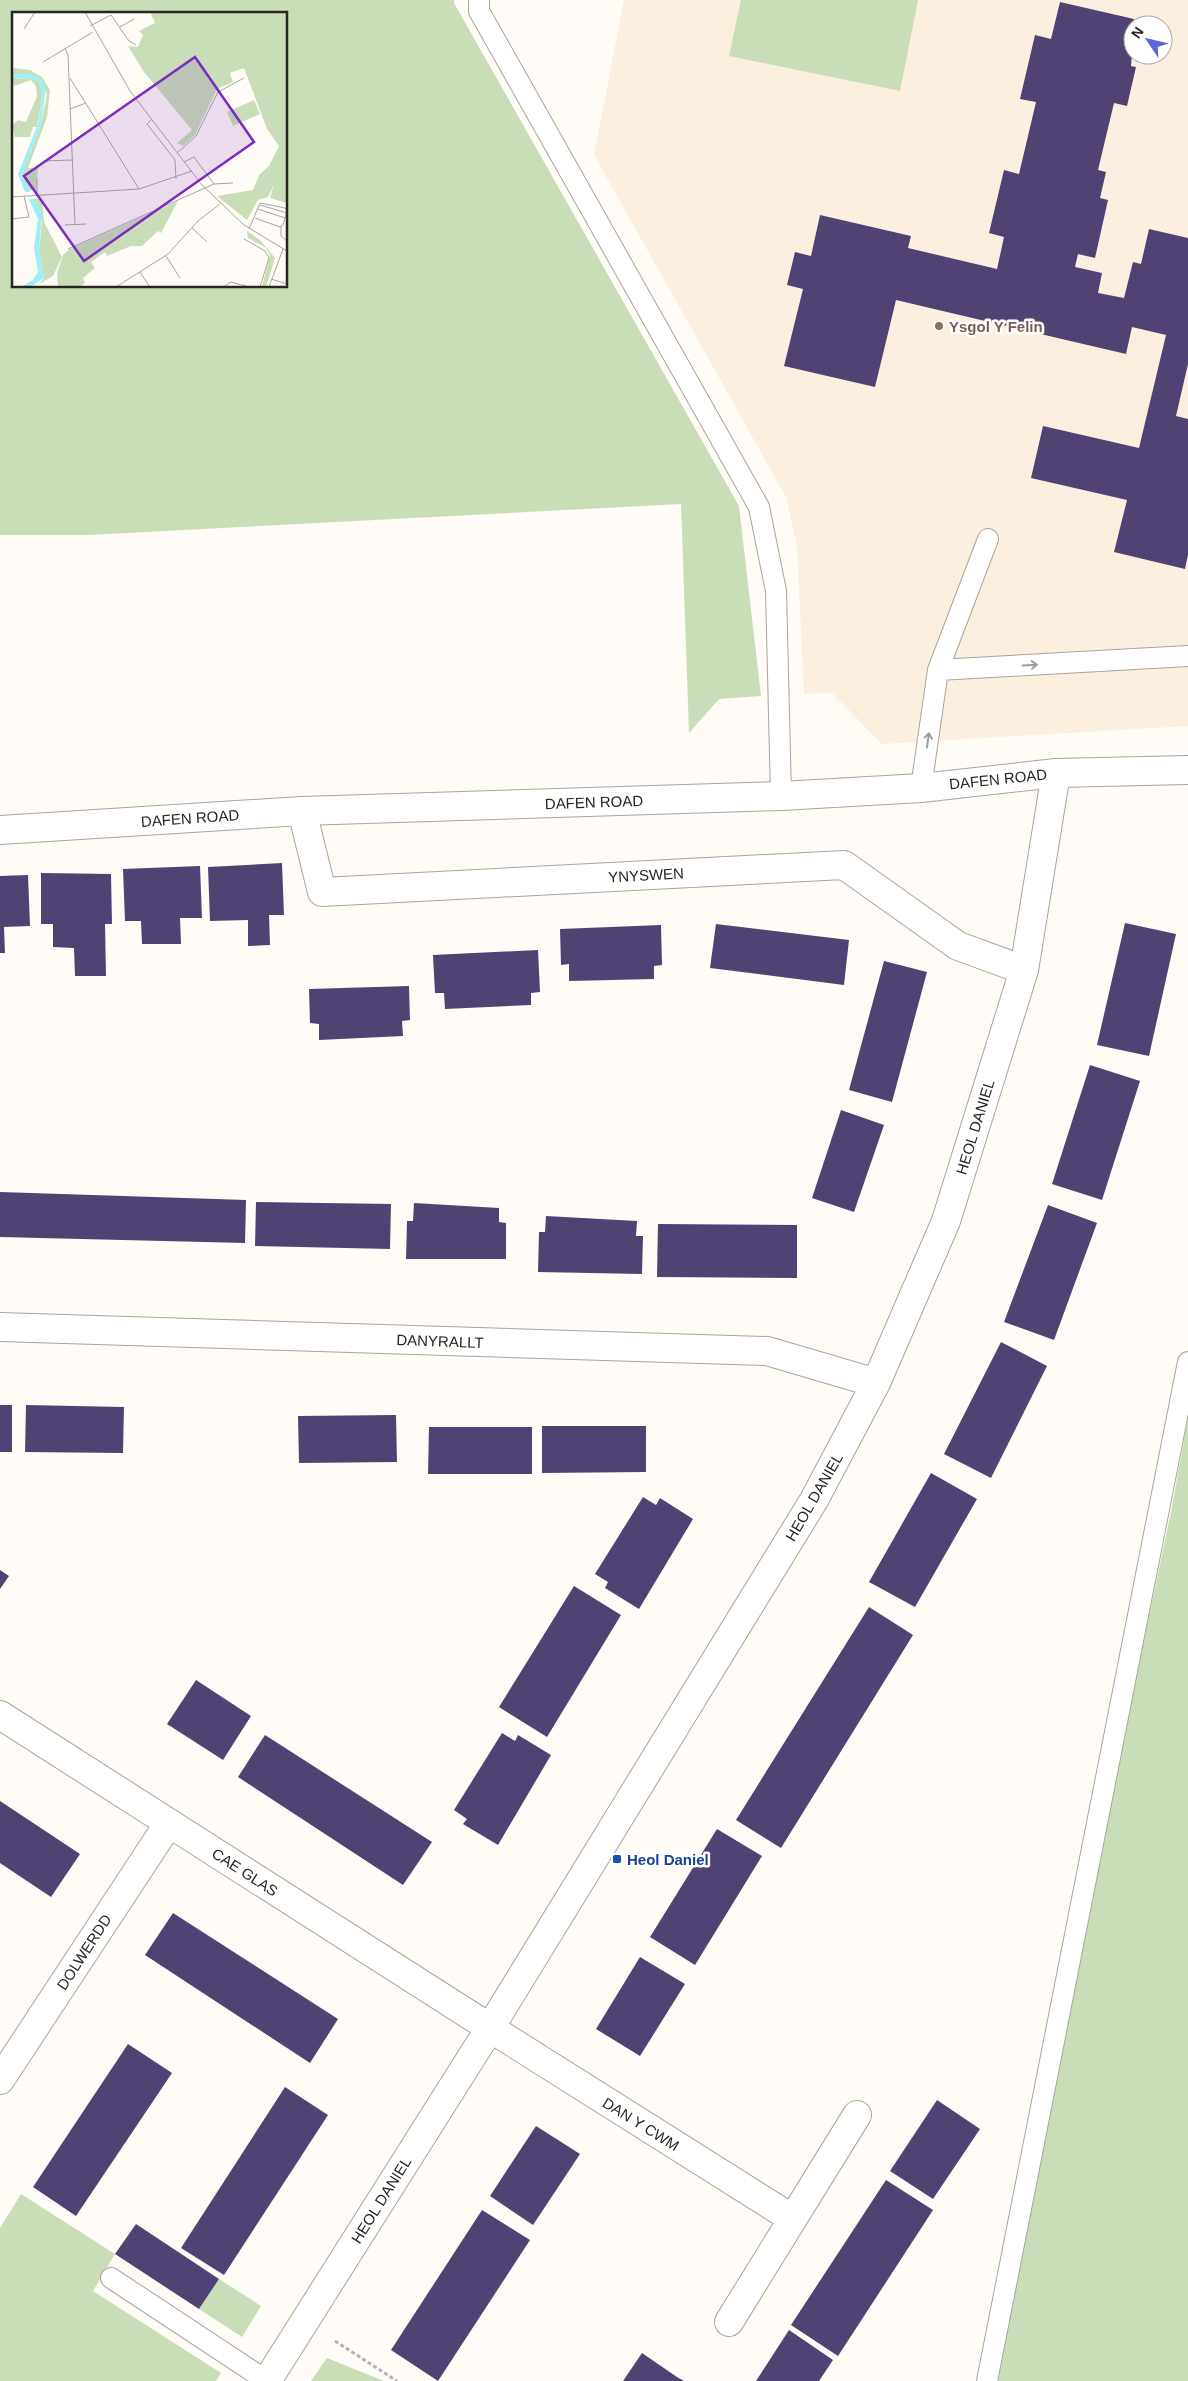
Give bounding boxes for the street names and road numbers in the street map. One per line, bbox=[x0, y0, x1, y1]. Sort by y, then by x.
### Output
street label: DAFEN ROAD bbox=[948, 765, 1048, 793]
street label: DAFEN ROAD bbox=[545, 792, 644, 812]
street label: DAFEN ROAD bbox=[140, 806, 240, 830]
street label: YNYSWEN bbox=[608, 865, 684, 885]
street label: HEOL DANIEL bbox=[952, 1077, 998, 1177]
street label: DANYRALLT bbox=[396, 1331, 484, 1351]
street label: HEOL DANIEL bbox=[782, 1450, 846, 1544]
street label: CAE GLAS bbox=[209, 1844, 281, 1900]
street label: DOLWERDD bbox=[53, 1911, 115, 1993]
street label: DAN Y CWM bbox=[600, 2094, 682, 2154]
street label: HEOL DANIEL bbox=[348, 2154, 414, 2246]

